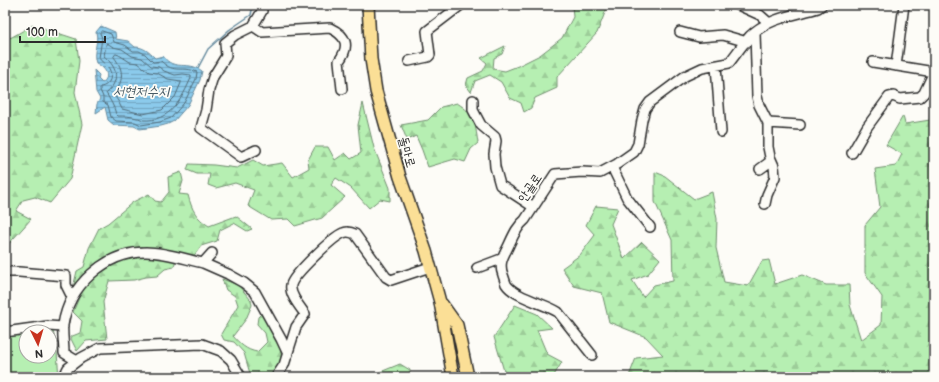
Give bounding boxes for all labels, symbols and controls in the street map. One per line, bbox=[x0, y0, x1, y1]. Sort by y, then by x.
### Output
scale bar bbox=[20, 18, 105, 44]
text: 100 m bbox=[26, 25, 58, 40]
water label: 서현저수지 bbox=[113, 83, 171, 100]
street label: 돌마로 bbox=[395, 135, 419, 169]
street label: 안골로 bbox=[515, 171, 545, 205]
north arrow bbox=[18, 324, 58, 364]
text: N bbox=[34, 347, 44, 360]

